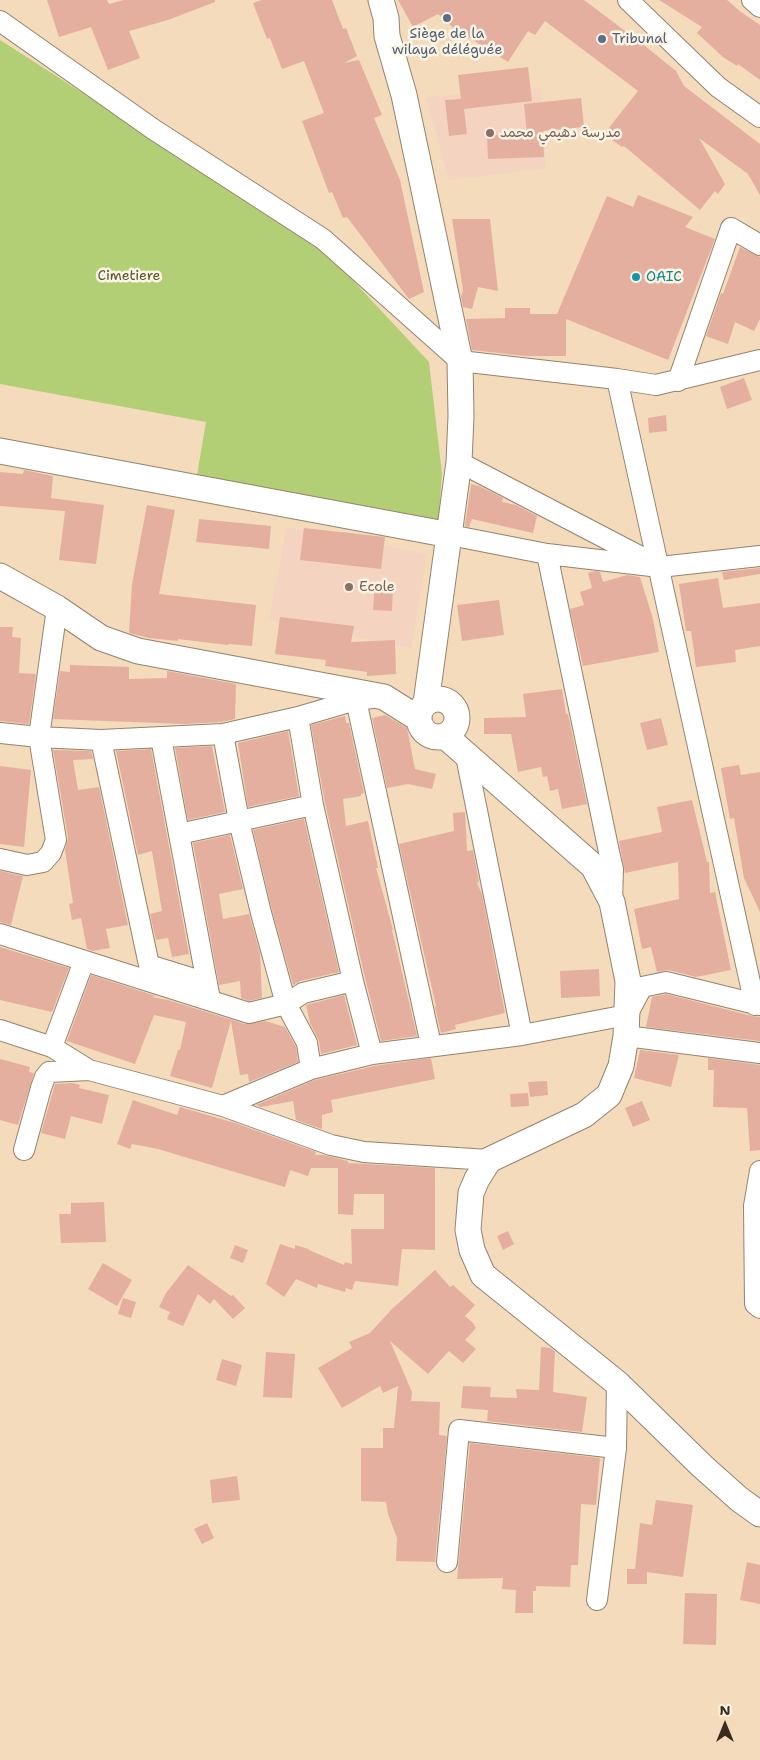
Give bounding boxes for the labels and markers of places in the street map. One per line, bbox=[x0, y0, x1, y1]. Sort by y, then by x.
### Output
marker: Siège de la wilaya déléguée bbox=[441, 12, 453, 24]
place label: Siège de la wilaya déléguée bbox=[392, 26, 502, 58]
place label: Tribunal bbox=[612, 31, 667, 47]
marker: Tribunal bbox=[596, 33, 608, 45]
place label: مدرسة دهيمي محمد bbox=[500, 125, 621, 141]
marker: مدرسة دهيمي محمد bbox=[484, 127, 496, 139]
place label: OAIC bbox=[646, 269, 682, 285]
marker: OAIC bbox=[630, 271, 642, 283]
place label: Ecole bbox=[359, 579, 395, 595]
marker: Ecole bbox=[343, 581, 355, 593]

